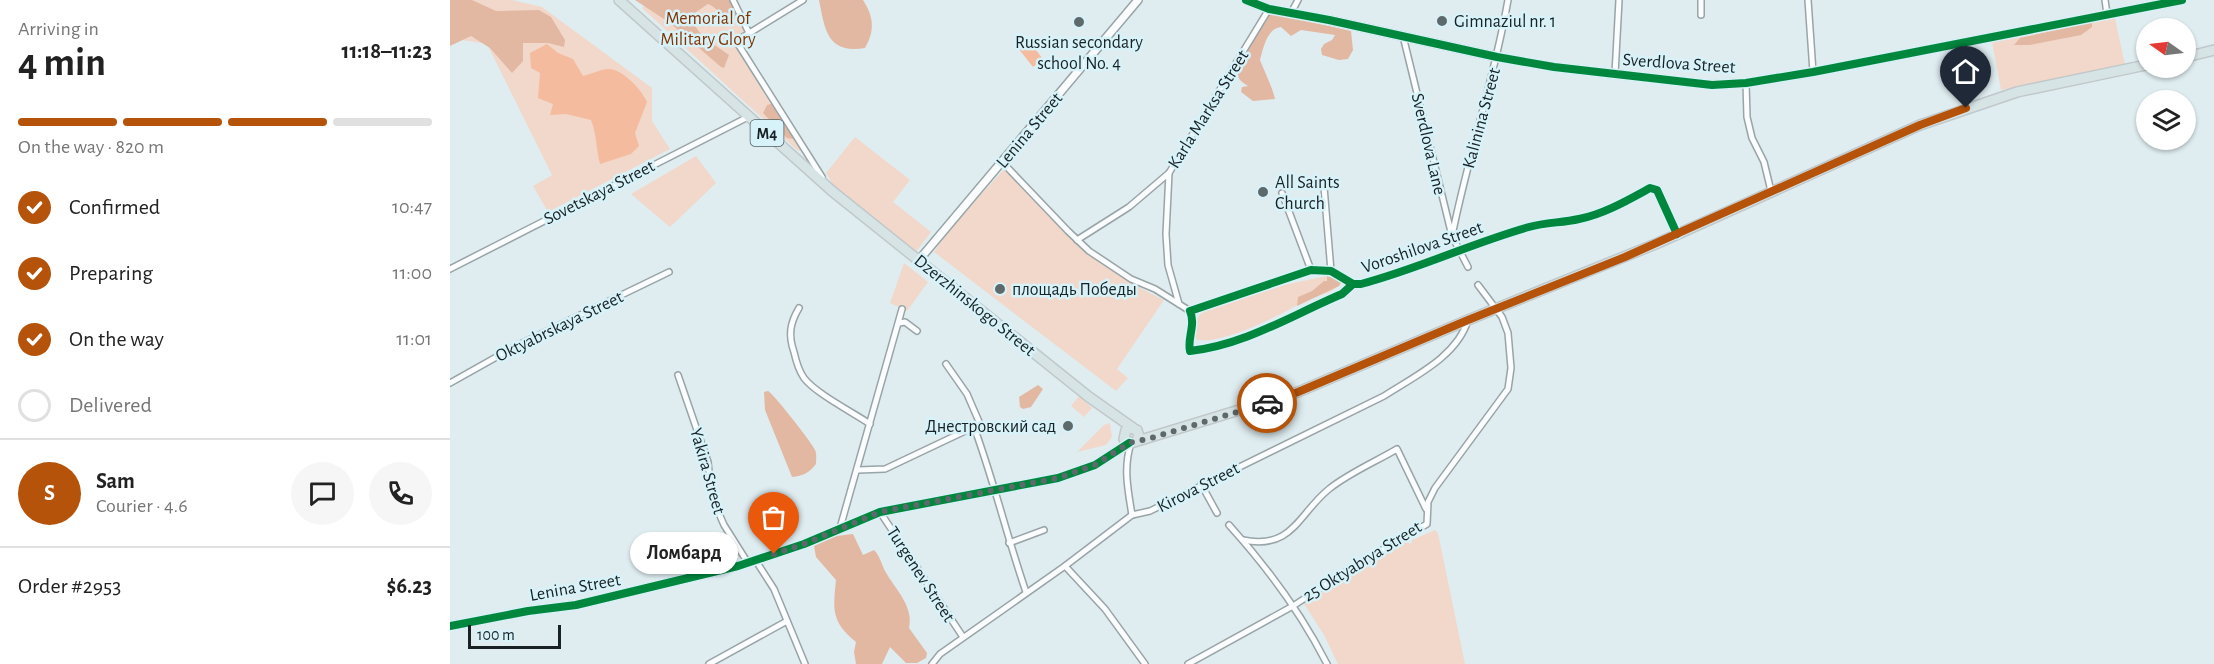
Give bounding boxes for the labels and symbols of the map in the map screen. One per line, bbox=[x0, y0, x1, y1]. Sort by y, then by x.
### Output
park label: Memorial of Military Glory bbox=[660, 10, 756, 49]
place label: Gimnaziul nr. 1 bbox=[1454, 13, 1556, 31]
marker: Gimnaziul nr. 1 bbox=[1435, 14, 1449, 28]
marker: Russian secondary school No. 4 bbox=[1072, 15, 1086, 29]
north arrow bbox=[2136, 18, 2196, 78]
place label: Russian secondary school No. 4 bbox=[1015, 34, 1143, 73]
pin bbox=[1940, 46, 1991, 108]
street label: Karla Marksa Street bbox=[1165, 47, 1253, 172]
street label: Sverdlova Street bbox=[1622, 51, 1736, 77]
street label: Kalinina Street bbox=[1460, 66, 1504, 171]
street label: Lenina Street bbox=[993, 89, 1066, 172]
street label: Sverdlova Lane bbox=[1408, 92, 1448, 197]
road number: M4 bbox=[750, 120, 784, 146]
street label: Sovetskaya Street bbox=[541, 157, 658, 229]
place label: All Saints Church bbox=[1275, 174, 1340, 213]
marker: All Saints Church bbox=[1256, 185, 1270, 199]
street label: Voroshilova Street bbox=[1359, 219, 1486, 277]
street label: Dzerzhinskogo Street bbox=[911, 252, 1038, 360]
place label: площадь Победы bbox=[1012, 280, 1137, 299]
marker: площадь Победы bbox=[993, 282, 1007, 296]
street label: Oktyabrskaya Street bbox=[493, 288, 626, 366]
courier bbox=[1237, 373, 1297, 433]
place label: Днестровский сад bbox=[925, 418, 1056, 436]
marker: Днестровский сад bbox=[1061, 419, 1075, 433]
street label: Yakira Street bbox=[686, 426, 728, 517]
street label: Kirova Street bbox=[1154, 459, 1243, 516]
pin bbox=[748, 492, 799, 554]
street label: 25 Oktyabrya Street bbox=[1300, 518, 1425, 605]
street label: Turgenev Street bbox=[883, 524, 958, 626]
callout: Ломбард bbox=[630, 533, 738, 575]
street label: Lenina Street bbox=[528, 571, 622, 605]
scale bar bbox=[468, 622, 561, 650]

